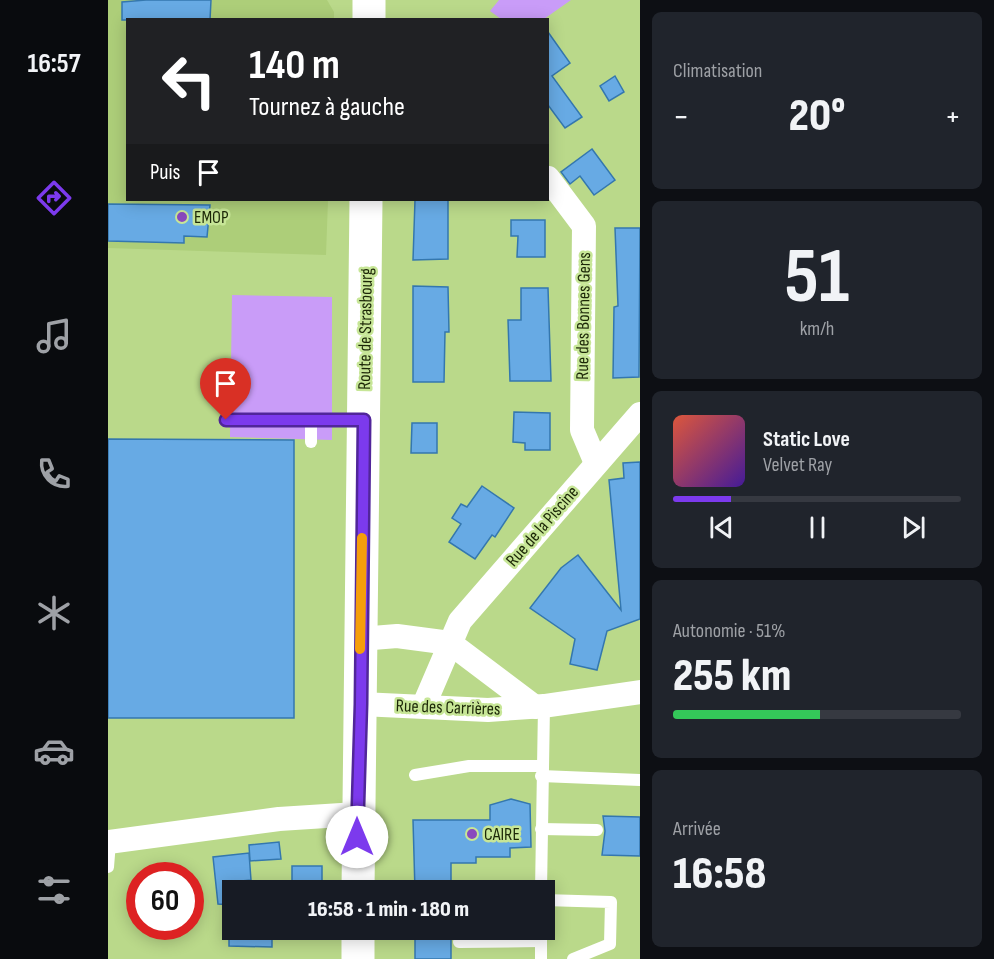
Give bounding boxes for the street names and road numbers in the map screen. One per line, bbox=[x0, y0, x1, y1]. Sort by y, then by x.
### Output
street label: Rue des Bonnes Gens bbox=[572, 252, 595, 380]
street label: Route de Strasbourg bbox=[354, 268, 377, 390]
street label: Rue de la Piscine bbox=[502, 482, 583, 571]
street label: Rue des Carrières bbox=[395, 695, 501, 720]

